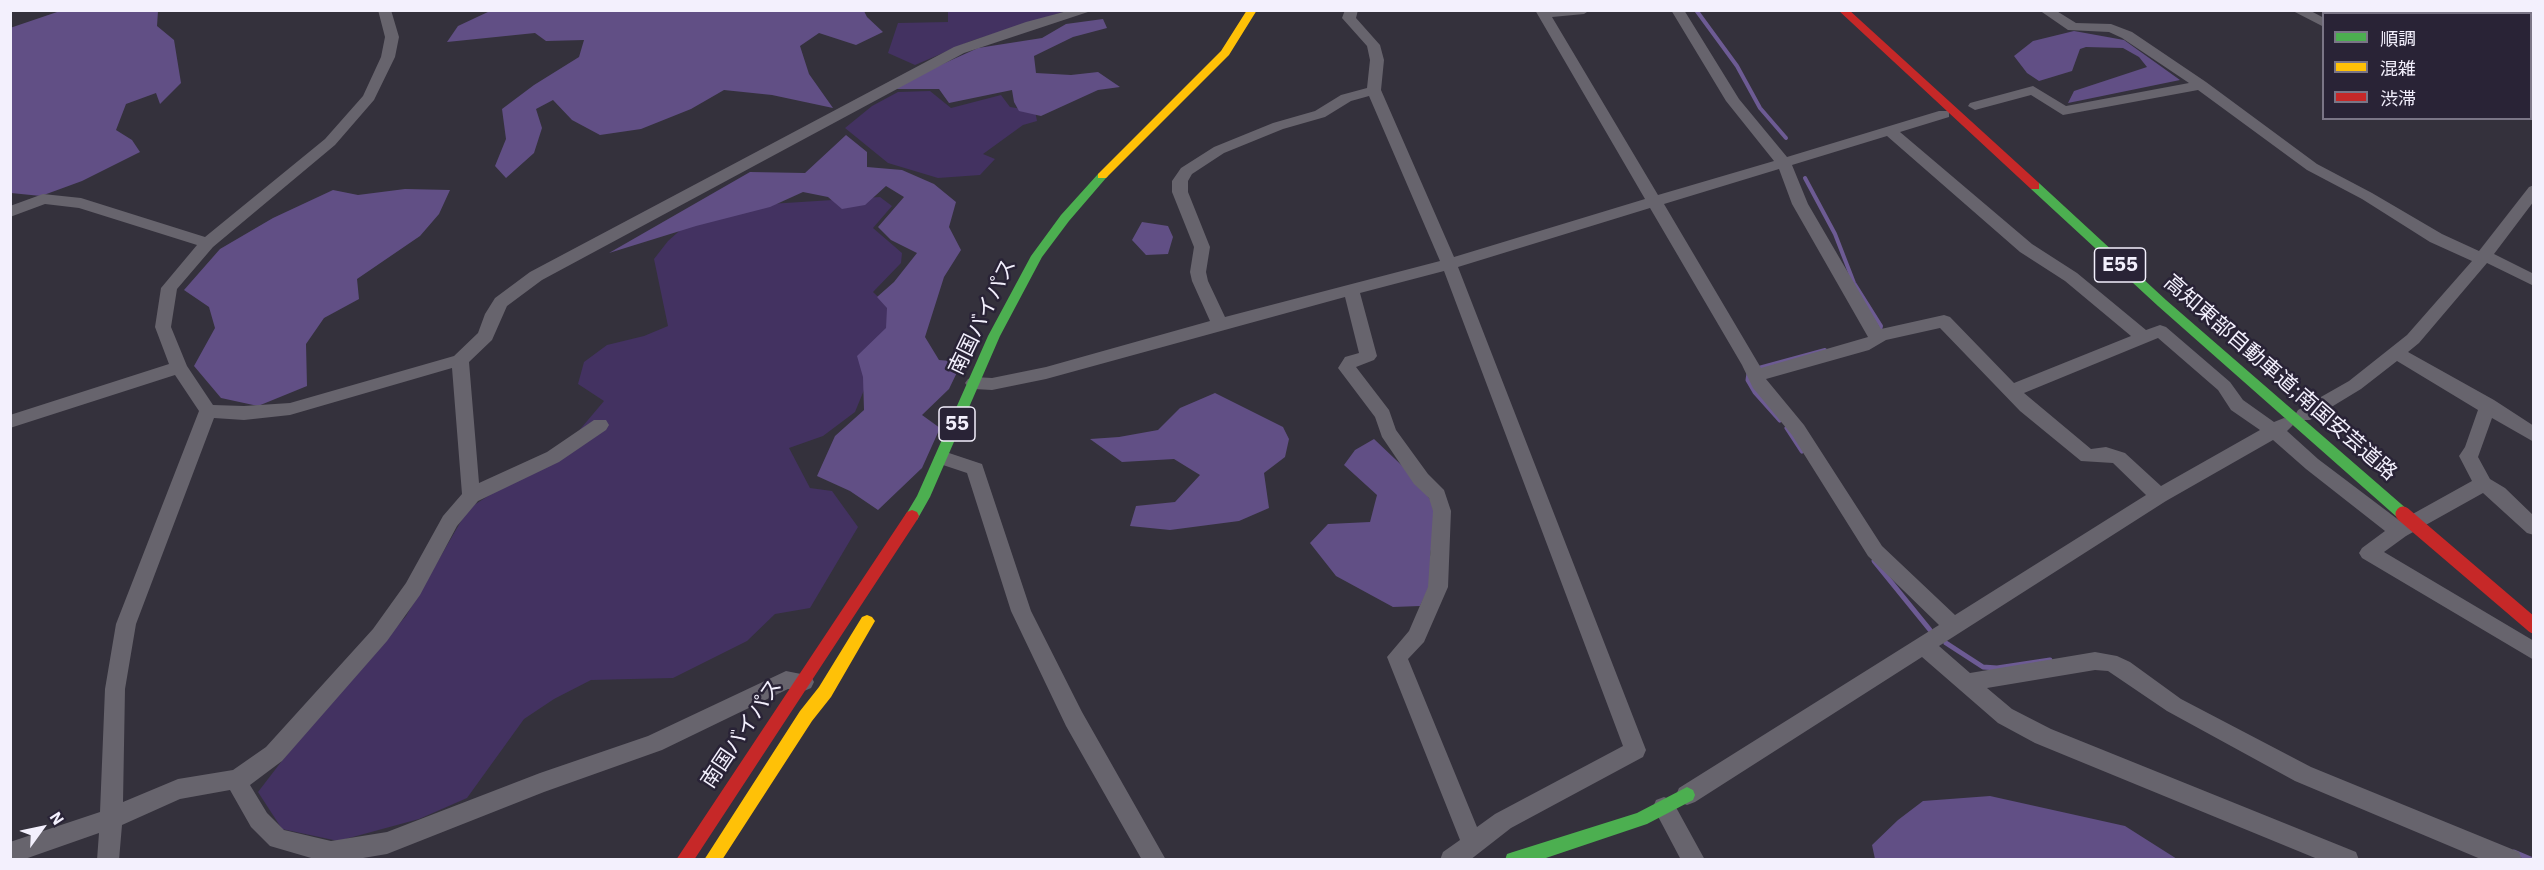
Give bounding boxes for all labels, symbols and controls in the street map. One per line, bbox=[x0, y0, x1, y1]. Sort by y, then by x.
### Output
legend bbox=[2322, 12, 2532, 120]
text: 順調 bbox=[2380, 27, 2416, 50]
text: 混雑 bbox=[2380, 57, 2416, 80]
text: 渋滞 bbox=[2380, 87, 2416, 110]
road number: E55 bbox=[2094, 248, 2146, 282]
street label: 南国バイパス bbox=[944, 255, 1022, 379]
street label: 高知東部自動車道;南国安芸道路 bbox=[2158, 270, 2402, 486]
road number: 55 bbox=[939, 407, 975, 441]
street label: 南国バイパス bbox=[696, 675, 788, 793]
north arrow bbox=[12, 798, 72, 858]
text: N bbox=[46, 808, 69, 829]

